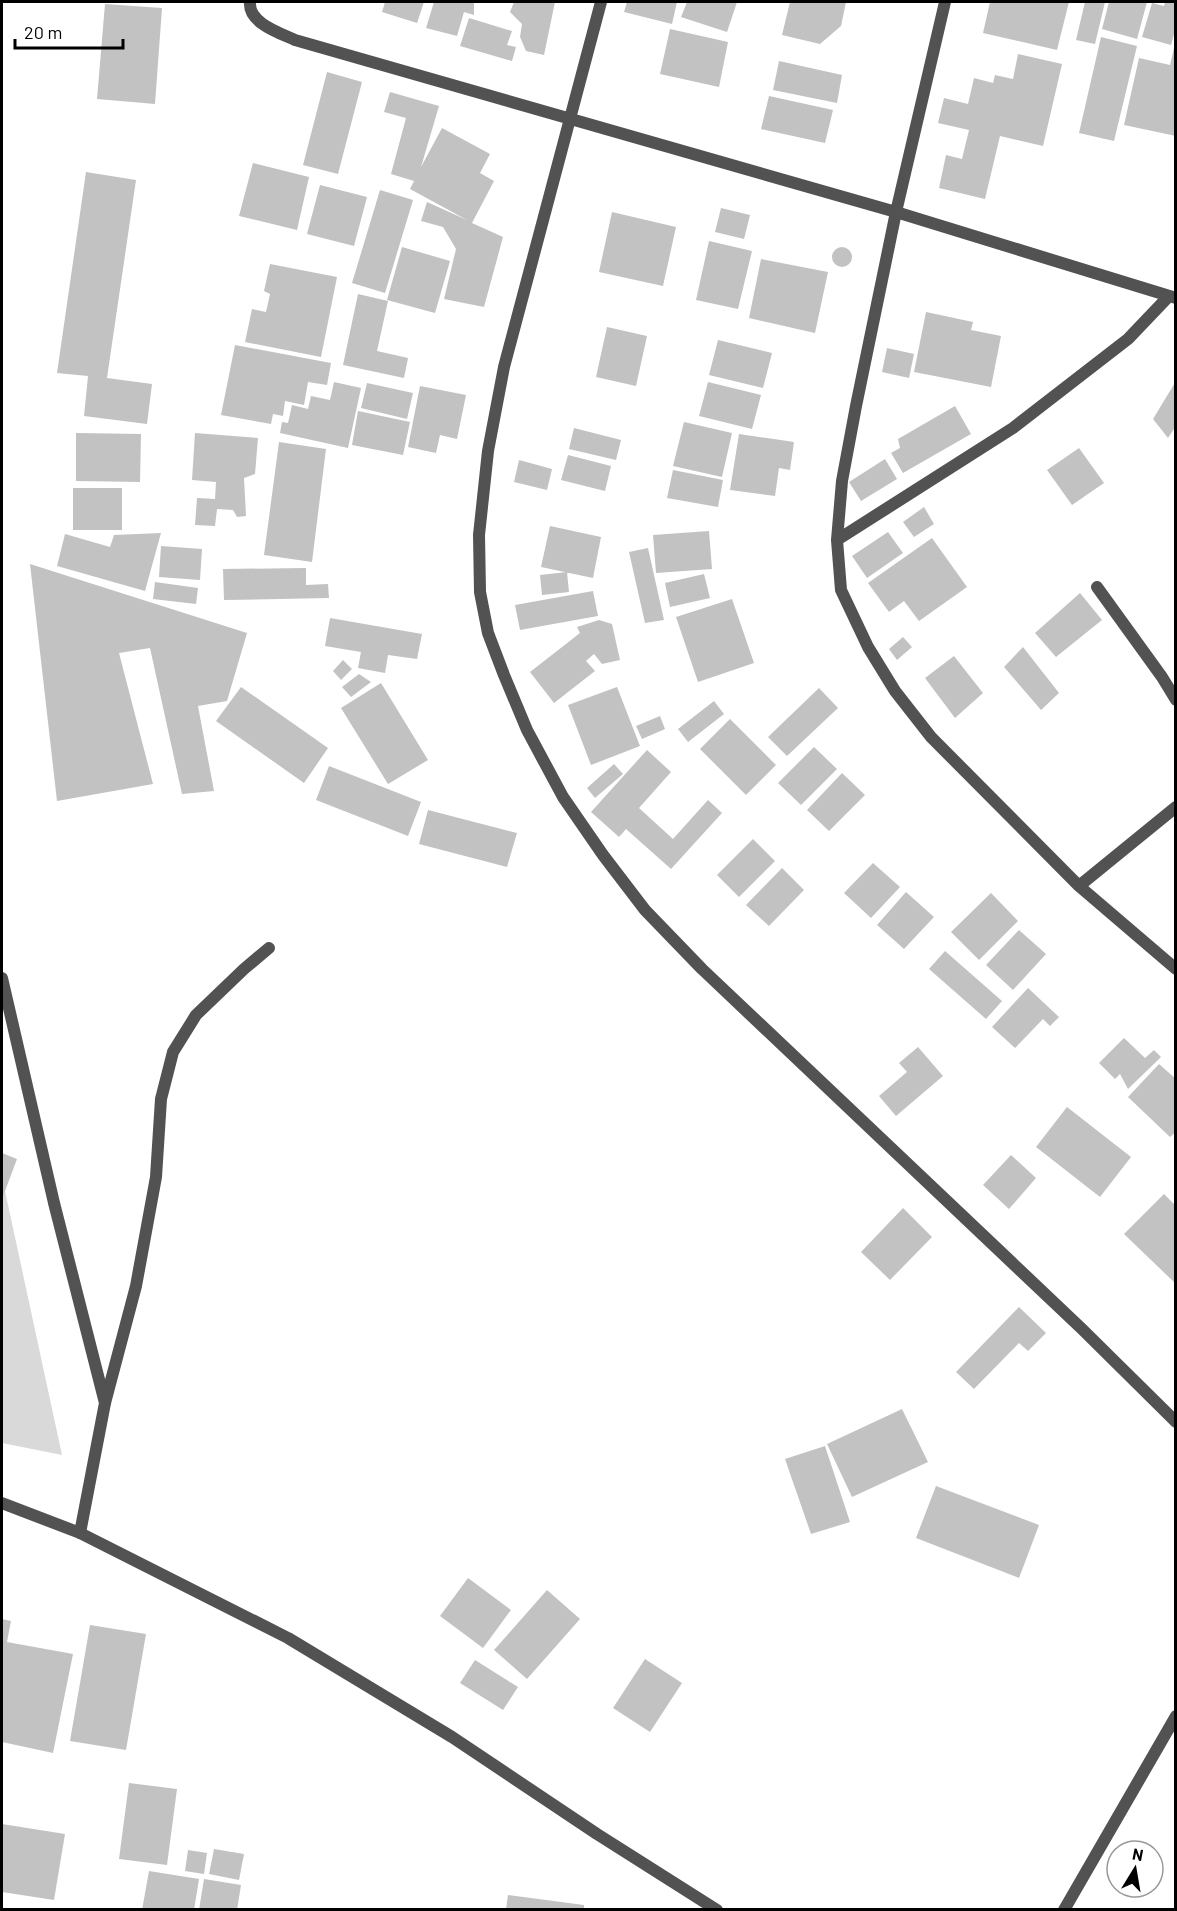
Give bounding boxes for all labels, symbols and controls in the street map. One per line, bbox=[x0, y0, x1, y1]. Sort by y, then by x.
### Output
scale bar bbox=[15, 12, 123, 50]
text: 20 m bbox=[24, 21, 62, 43]
north arrow bbox=[1105, 1839, 1165, 1899]
text: N bbox=[1131, 1843, 1145, 1864]

